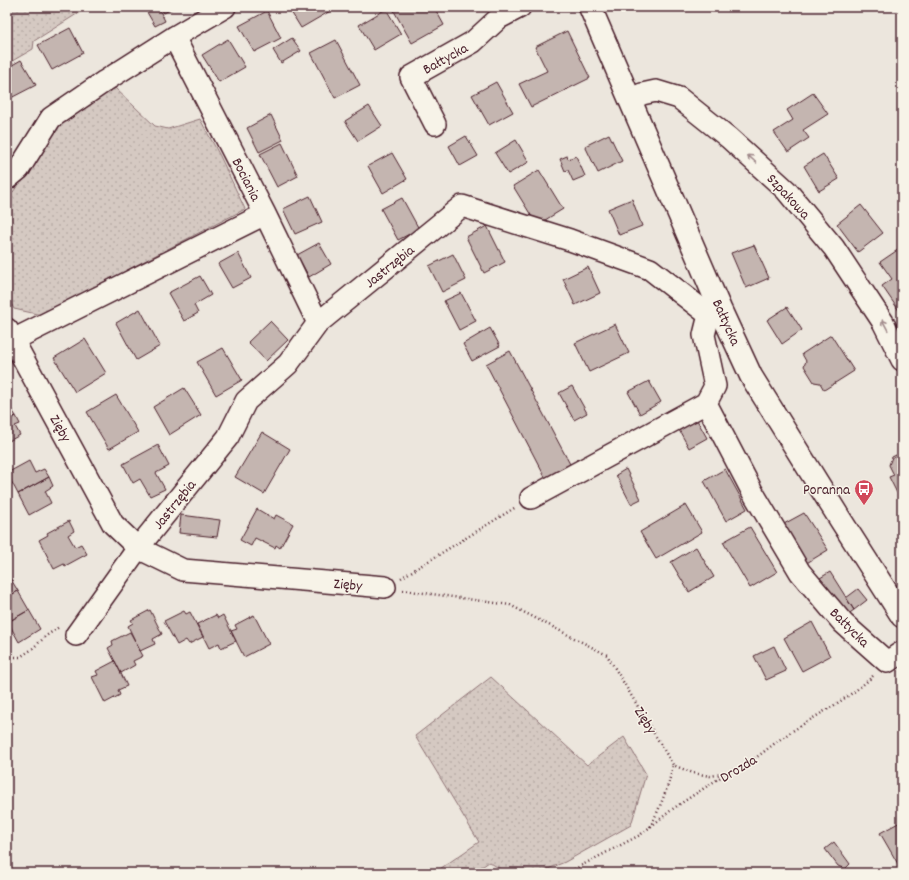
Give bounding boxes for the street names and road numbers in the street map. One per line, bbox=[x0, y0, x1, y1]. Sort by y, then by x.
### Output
street label: Bałtycka bbox=[419, 38, 473, 81]
street label: Bociania bbox=[225, 154, 266, 206]
street label: Szpakowa bbox=[760, 169, 815, 226]
street label: Jastrzębia bbox=[361, 240, 421, 295]
street label: Bałtycka bbox=[705, 296, 746, 350]
street label: Zięby bbox=[43, 411, 76, 448]
street label: Jastrzębia bbox=[149, 475, 203, 535]
street label: Zięby bbox=[333, 574, 364, 598]
street label: Bałtycka bbox=[824, 603, 874, 654]
street label: Zięby bbox=[628, 703, 662, 740]
street label: Drozda bbox=[716, 750, 763, 789]

